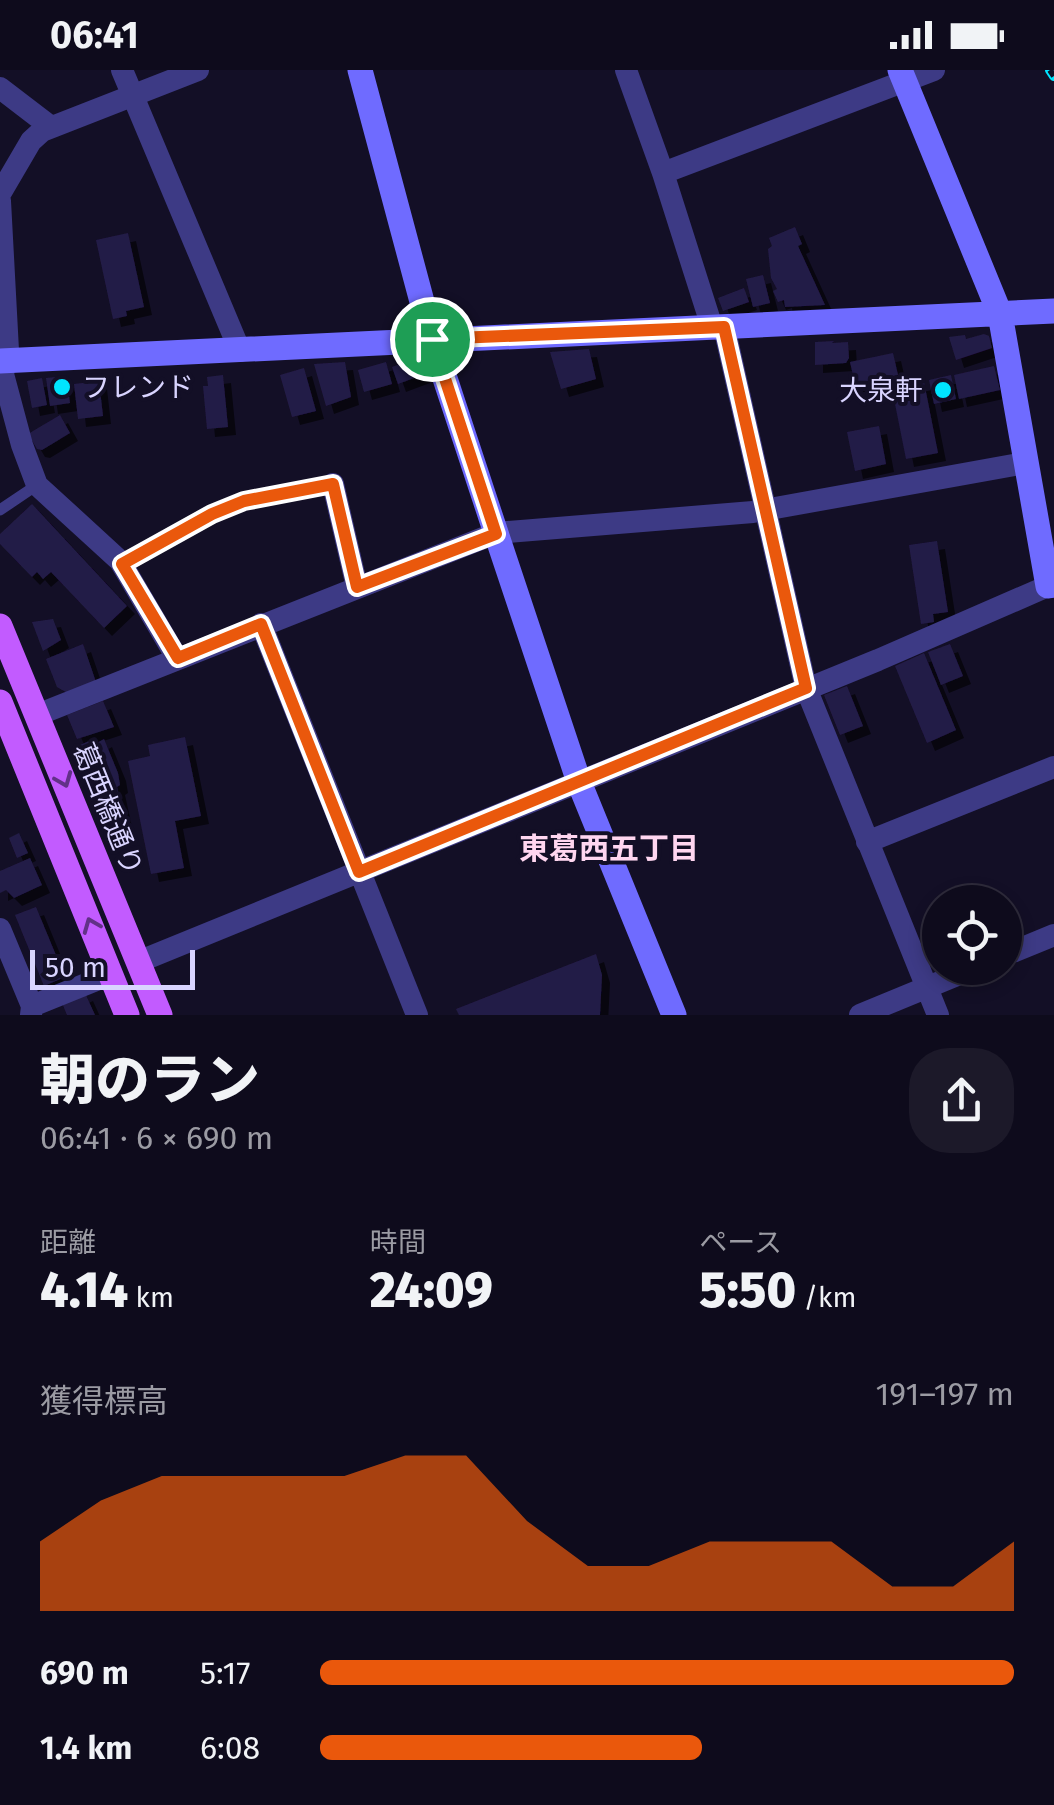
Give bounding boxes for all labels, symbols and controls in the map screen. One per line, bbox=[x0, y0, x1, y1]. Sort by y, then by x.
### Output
text: 06:41 bbox=[50, 12, 139, 58]
pin bbox=[390, 297, 475, 382]
icon: arrive bbox=[405, 312, 460, 367]
place label: フレンド bbox=[82, 371, 194, 404]
place label: 大泉軒 bbox=[839, 374, 923, 407]
marker: フレンド bbox=[51, 376, 73, 398]
marker: 大泉軒 bbox=[932, 379, 954, 401]
street label: 葛西橋通り bbox=[66, 738, 150, 880]
one-way arrow bbox=[53, 771, 73, 788]
district label: 東葛西五丁目 bbox=[519, 831, 699, 867]
map controls bbox=[922, 885, 1022, 985]
button: locate bbox=[922, 885, 1022, 985]
one-way arrow bbox=[82, 917, 102, 934]
scale bar bbox=[30, 945, 195, 990]
text: 50 m bbox=[45, 951, 106, 984]
text: 朝のラン bbox=[40, 1048, 260, 1114]
button: share bbox=[909, 1048, 1014, 1153]
text: 06:41 · 6 × 690 m bbox=[40, 1119, 273, 1157]
text: 距離 bbox=[40, 1226, 96, 1259]
text: 時間 bbox=[370, 1226, 426, 1259]
text: ペース bbox=[699, 1226, 782, 1259]
text: 4.14 bbox=[40, 1260, 128, 1320]
text: 24:09 bbox=[370, 1260, 493, 1320]
text: 5:50 bbox=[699, 1260, 796, 1320]
text: km bbox=[128, 1281, 174, 1314]
text: /km bbox=[796, 1281, 856, 1314]
text: 191–197 m bbox=[875, 1375, 1014, 1413]
text: 獲得標高 bbox=[40, 1382, 168, 1420]
text: 690 m bbox=[40, 1654, 129, 1692]
text: 5:17 bbox=[200, 1654, 251, 1692]
text: 1.4 km bbox=[40, 1729, 132, 1767]
text: 6:08 bbox=[200, 1729, 260, 1767]

